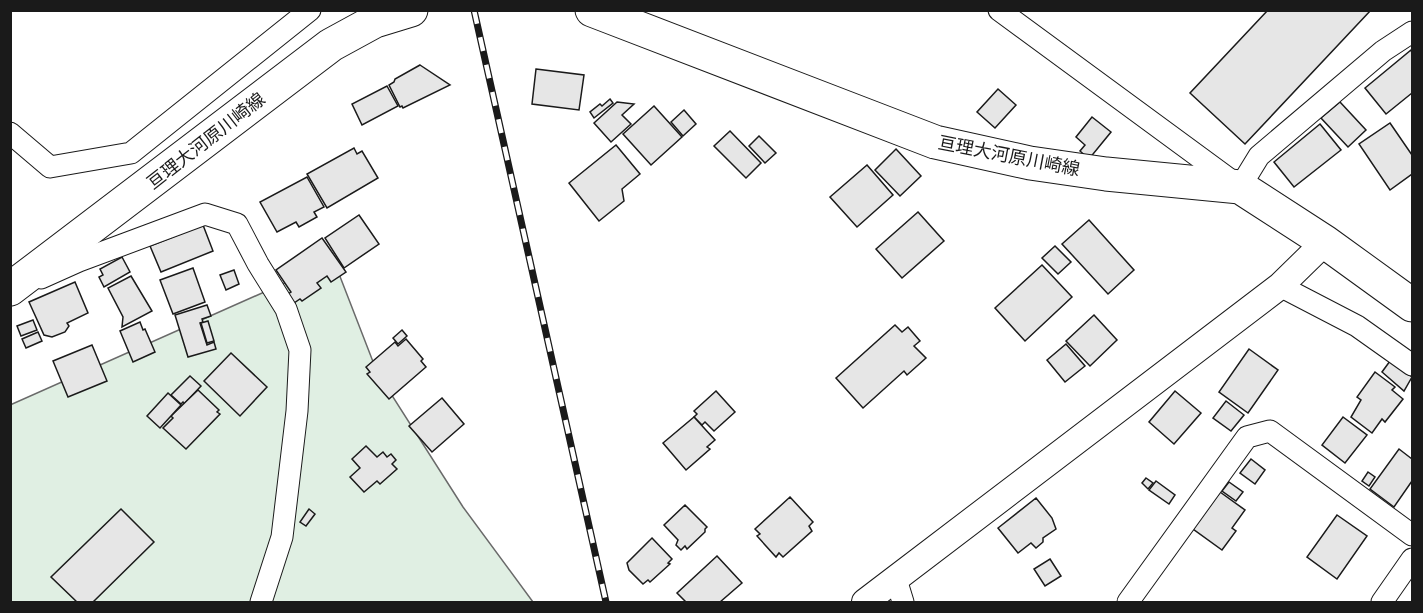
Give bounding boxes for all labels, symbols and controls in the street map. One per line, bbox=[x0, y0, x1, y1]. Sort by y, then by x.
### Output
street label: 亘理大河原川崎線 bbox=[141, 86, 270, 195]
street label: 亘理大河原川崎線 bbox=[936, 130, 1082, 182]

